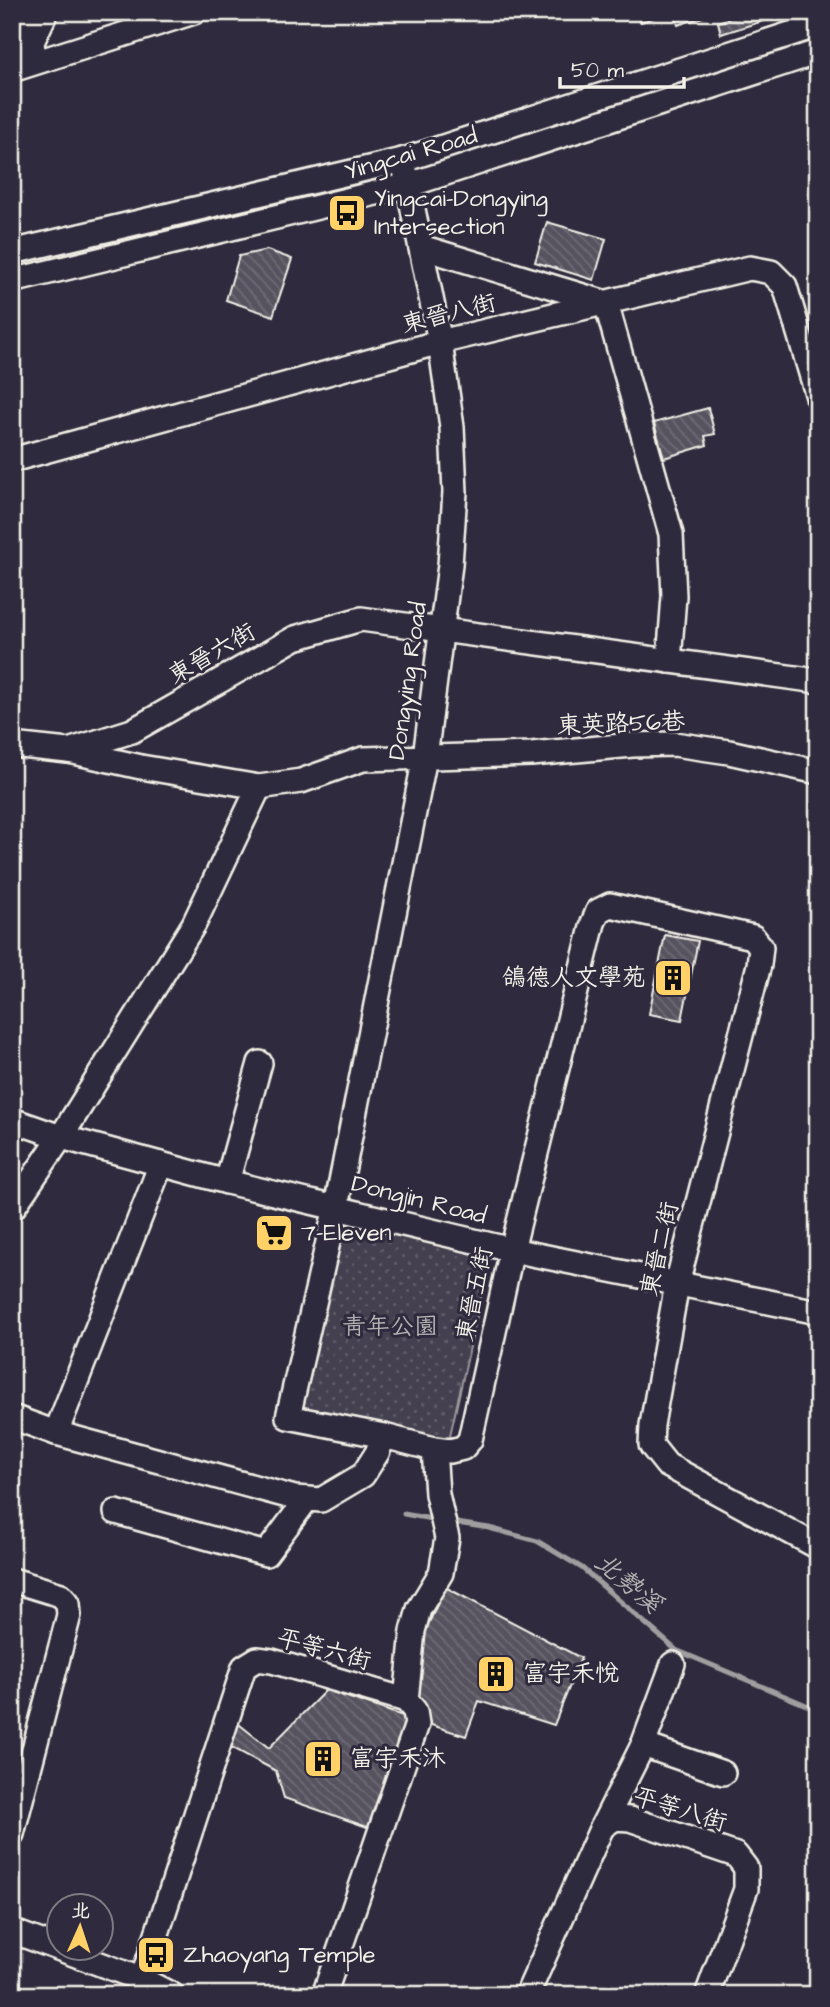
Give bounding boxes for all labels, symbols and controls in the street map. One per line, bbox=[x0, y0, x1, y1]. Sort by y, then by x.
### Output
scale bar bbox=[560, 46, 685, 90]
text: 50 m bbox=[571, 56, 625, 85]
street label: Yingcai Road bbox=[341, 119, 482, 190]
place label: Yingcai-Dongying Intersection bbox=[374, 182, 548, 244]
bus stop icon: Yingcai-Dongying Intersection bbox=[326, 192, 368, 234]
street label: 東晉八街 bbox=[398, 286, 500, 342]
street label: Dongying Road bbox=[380, 600, 437, 762]
street label: 東晉六街 bbox=[162, 615, 262, 693]
street label: 東英路56巷 bbox=[556, 705, 686, 743]
building icon: 鴿德人文學苑 bbox=[652, 957, 694, 999]
place label: 鴿德人文學苑 bbox=[502, 961, 646, 995]
street label: Dongjin Road bbox=[348, 1167, 490, 1234]
street label: 東晉二街 bbox=[633, 1198, 687, 1300]
supermarket icon: 7-Eleven bbox=[253, 1212, 295, 1254]
place label: 7-Eleven bbox=[301, 1216, 392, 1250]
street label: 東晉五街 bbox=[448, 1244, 502, 1344]
park label: 青年公園 bbox=[342, 1310, 438, 1344]
water label: 北勢溪 bbox=[587, 1544, 671, 1623]
street label: 平等六街 bbox=[273, 1621, 375, 1679]
building icon: 富宇禾悅 bbox=[475, 1653, 517, 1695]
place label: 富宇禾悅 bbox=[523, 1657, 619, 1691]
building icon: 富宇禾沐 bbox=[302, 1738, 344, 1780]
place label: 富宇禾沐 bbox=[350, 1742, 446, 1776]
street label: 平等八街 bbox=[629, 1780, 731, 1840]
north arrow bbox=[46, 1892, 116, 1962]
text: 北 bbox=[71, 1898, 91, 1926]
bus stop icon: Zhaoyang Temple bbox=[135, 1934, 177, 1976]
place label: Zhaoyang Temple bbox=[183, 1938, 376, 1973]

